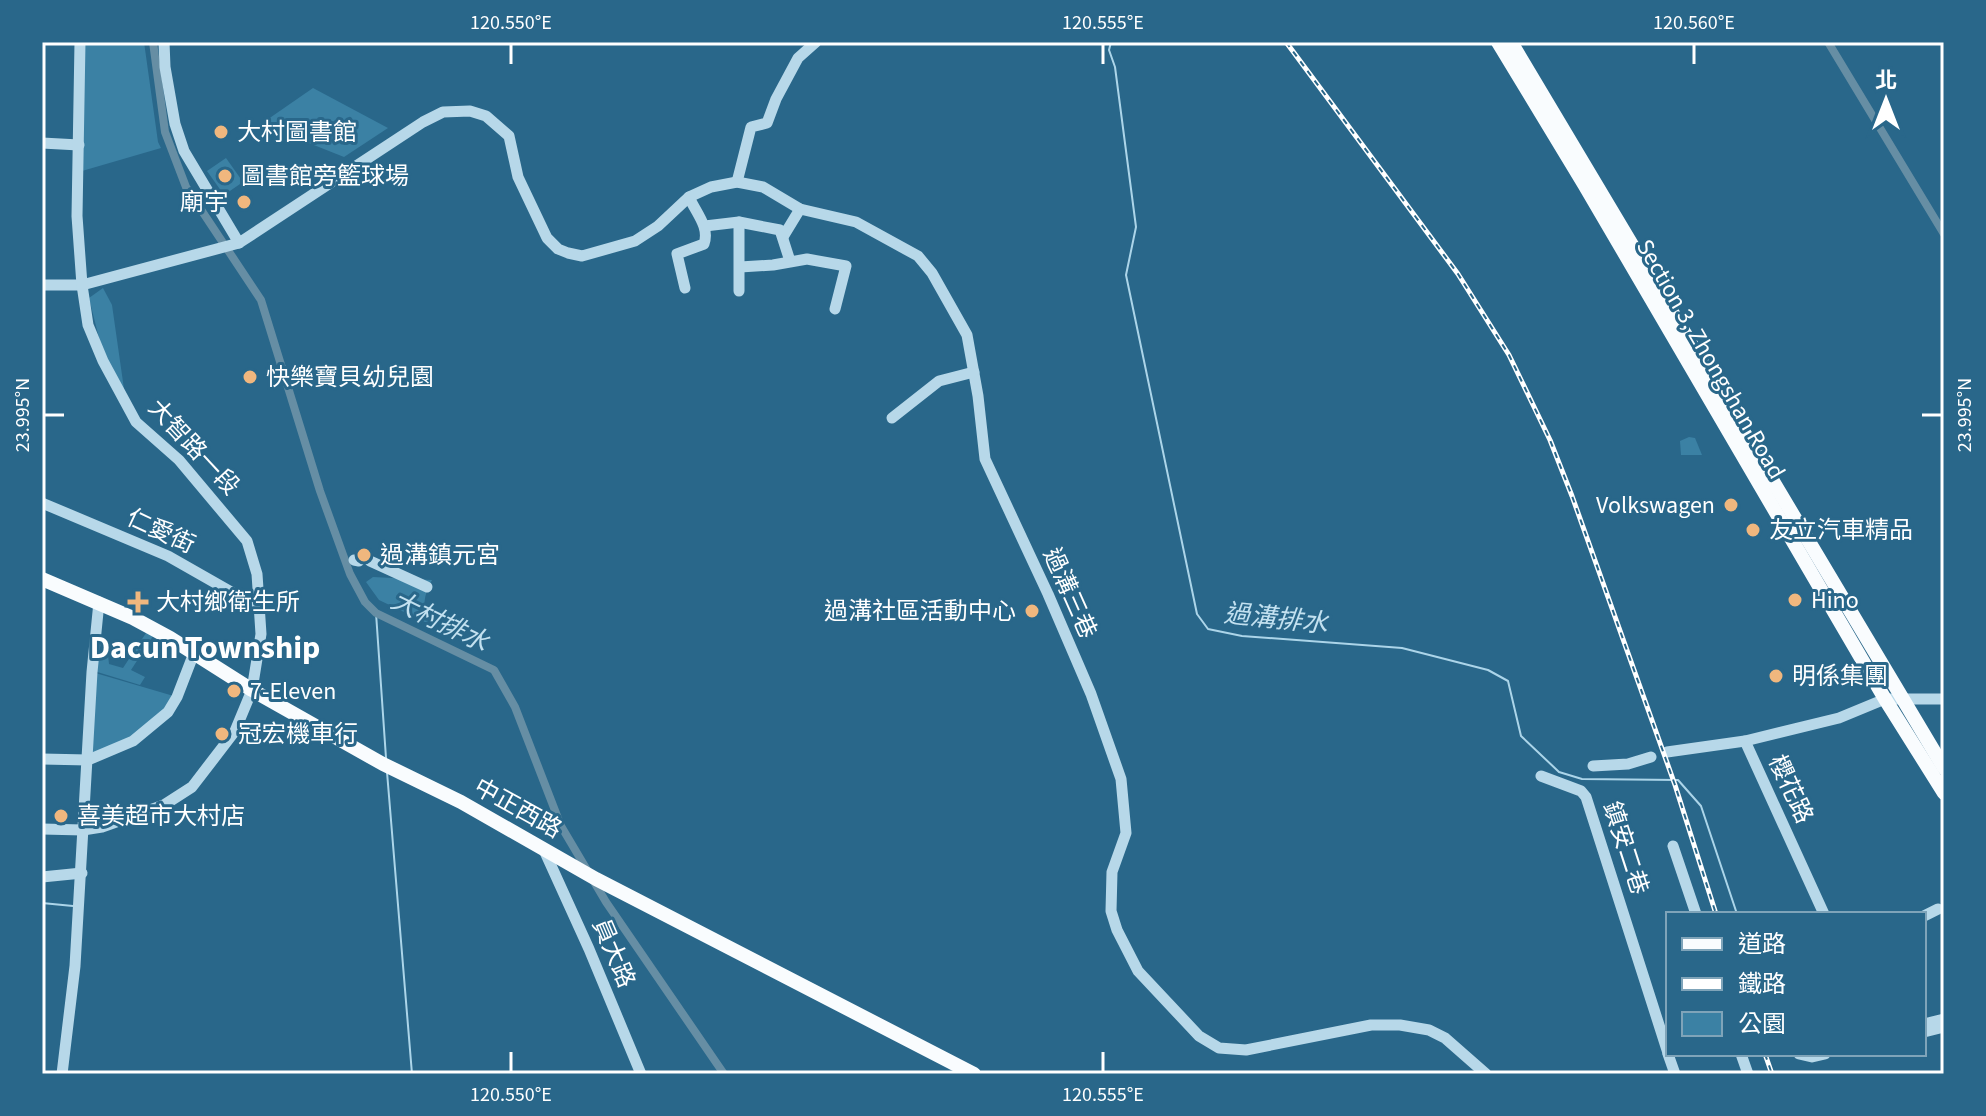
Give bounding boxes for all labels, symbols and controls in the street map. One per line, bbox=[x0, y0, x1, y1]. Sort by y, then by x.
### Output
text: 120.550°E bbox=[470, 9, 552, 37]
text: 120.555°E bbox=[1062, 9, 1144, 37]
text: 120.560°E bbox=[1653, 9, 1735, 37]
north arrow bbox=[1846, 60, 1926, 140]
text: 北 bbox=[1875, 65, 1897, 97]
place label: 大村圖書館 bbox=[237, 115, 357, 150]
marker: 大村圖書館 bbox=[212, 123, 230, 141]
place label: 圖書館旁籃球場 bbox=[241, 159, 409, 194]
marker: 圖書館旁籃球場 bbox=[216, 167, 234, 185]
place label: 廟宇 bbox=[180, 185, 228, 220]
marker: 廟宇 bbox=[235, 193, 253, 211]
street label: Section 3, Zhongshan Road bbox=[1627, 233, 1794, 486]
place label: 快樂寶貝幼兒園 bbox=[266, 360, 434, 395]
marker: 快樂寶貝幼兒園 bbox=[241, 368, 259, 386]
text: 23.995°N bbox=[9, 378, 37, 452]
text: 23.995°N bbox=[1951, 378, 1979, 452]
street label: 大智路一段 bbox=[140, 392, 247, 503]
place label: Volkswagen bbox=[1596, 488, 1715, 523]
marker: Volkswagen bbox=[1722, 496, 1740, 514]
street label: 仁愛街 bbox=[121, 500, 201, 563]
place label: 友立汽車精品 bbox=[1769, 513, 1913, 548]
marker: 友立汽車精品 bbox=[1744, 521, 1762, 539]
place label: 過溝鎮元宮 bbox=[380, 538, 500, 573]
street label: 過溝三巷 bbox=[1034, 542, 1105, 644]
marker: 過溝鎮元宮 bbox=[355, 546, 373, 564]
water label: 大村排水 bbox=[385, 582, 496, 661]
place label: Hino bbox=[1811, 583, 1859, 618]
place label: 大村鄉衛生所 bbox=[156, 585, 300, 620]
marker: 大村鄉衛生所 bbox=[127, 591, 149, 613]
marker: Hino bbox=[1786, 591, 1804, 609]
place label: 過溝社區活動中心 bbox=[824, 594, 1016, 629]
water label: 過溝排水 bbox=[1222, 595, 1331, 642]
marker: 過溝社區活動中心 bbox=[1023, 602, 1041, 620]
district label: Dacun Township bbox=[90, 625, 320, 671]
place label: 明係集團 bbox=[1792, 659, 1888, 694]
marker: 明係集團 bbox=[1767, 667, 1785, 685]
place label: 7-Eleven bbox=[250, 674, 336, 709]
marker: 7-Eleven bbox=[225, 682, 243, 700]
place label: 冠宏機車行 bbox=[238, 717, 358, 752]
marker: 冠宏機車行 bbox=[213, 725, 231, 743]
street label: 櫻花路 bbox=[1759, 749, 1822, 829]
street label: 中正西路 bbox=[467, 770, 568, 847]
street label: 鎮安二巷 bbox=[1594, 797, 1657, 899]
place label: 喜美超市大村店 bbox=[77, 799, 245, 834]
marker: 喜美超市大村店 bbox=[52, 807, 70, 825]
legend bbox=[1666, 912, 1926, 1056]
street label: 員大路 bbox=[583, 913, 644, 993]
text: 道路 bbox=[1738, 927, 1786, 962]
text: 鐵路 bbox=[1738, 967, 1786, 1002]
text: 公園 bbox=[1738, 1007, 1786, 1042]
text: 120.550°E bbox=[470, 1081, 552, 1109]
text: 120.555°E bbox=[1062, 1081, 1144, 1109]

